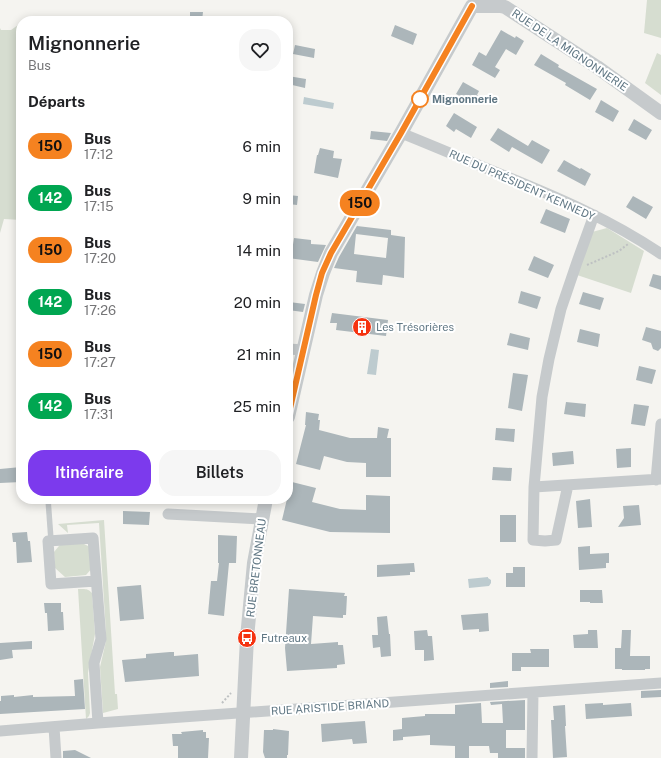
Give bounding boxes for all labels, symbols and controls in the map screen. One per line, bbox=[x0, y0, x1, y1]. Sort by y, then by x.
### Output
street label: RUE DE LA MIGNONNERIE bbox=[510, 7, 630, 93]
button: heart bbox=[239, 29, 281, 71]
text: Mignonnerie bbox=[28, 32, 140, 54]
text: Bus bbox=[28, 58, 51, 73]
marker: Mignonnerie bbox=[411, 90, 429, 108]
text: Départs bbox=[28, 93, 85, 110]
place label: Mignonnerie bbox=[432, 93, 498, 105]
text: Bus bbox=[84, 130, 111, 147]
text: 150 bbox=[38, 138, 62, 154]
text: 6 min bbox=[243, 138, 281, 155]
street label: RUE DU PRÉSIDENT KENNEDY bbox=[447, 146, 597, 223]
text: 17:12 bbox=[84, 147, 113, 162]
text: Bus bbox=[84, 182, 111, 199]
text: 142 bbox=[38, 190, 62, 206]
text: 9 min bbox=[243, 190, 281, 207]
line badge: 150 bbox=[337, 190, 383, 216]
text: 150 bbox=[348, 195, 372, 211]
text: 17:15 bbox=[84, 199, 114, 214]
text: Bus bbox=[84, 234, 111, 251]
text: 150 bbox=[38, 242, 62, 258]
text: 14 min bbox=[236, 242, 281, 259]
text: 17:20 bbox=[84, 251, 116, 266]
text: Bus bbox=[84, 286, 111, 303]
text: 142 bbox=[38, 294, 62, 310]
text: 20 min bbox=[234, 294, 281, 311]
text: 17:26 bbox=[84, 303, 116, 318]
building icon: Les Trésorières bbox=[351, 316, 373, 338]
place label: Les Trésorières bbox=[376, 321, 455, 333]
text: Bus bbox=[84, 338, 111, 355]
text: 150 bbox=[38, 346, 62, 362]
text: 21 min bbox=[237, 346, 281, 363]
text: 17:27 bbox=[84, 355, 116, 370]
text: Bus bbox=[84, 390, 111, 407]
text: 142 bbox=[38, 398, 62, 414]
text: 25 min bbox=[233, 398, 281, 415]
text: 17:31 bbox=[84, 407, 114, 422]
button: Itinéraire bbox=[28, 450, 151, 496]
button: Billets bbox=[159, 450, 281, 496]
street label: RUE BRETONNEAU bbox=[244, 518, 268, 618]
bus stop icon: Futreaux bbox=[236, 627, 258, 649]
place label: Futreaux bbox=[261, 632, 307, 644]
street label: RUE ARISTIDE BRIAND bbox=[270, 697, 390, 717]

